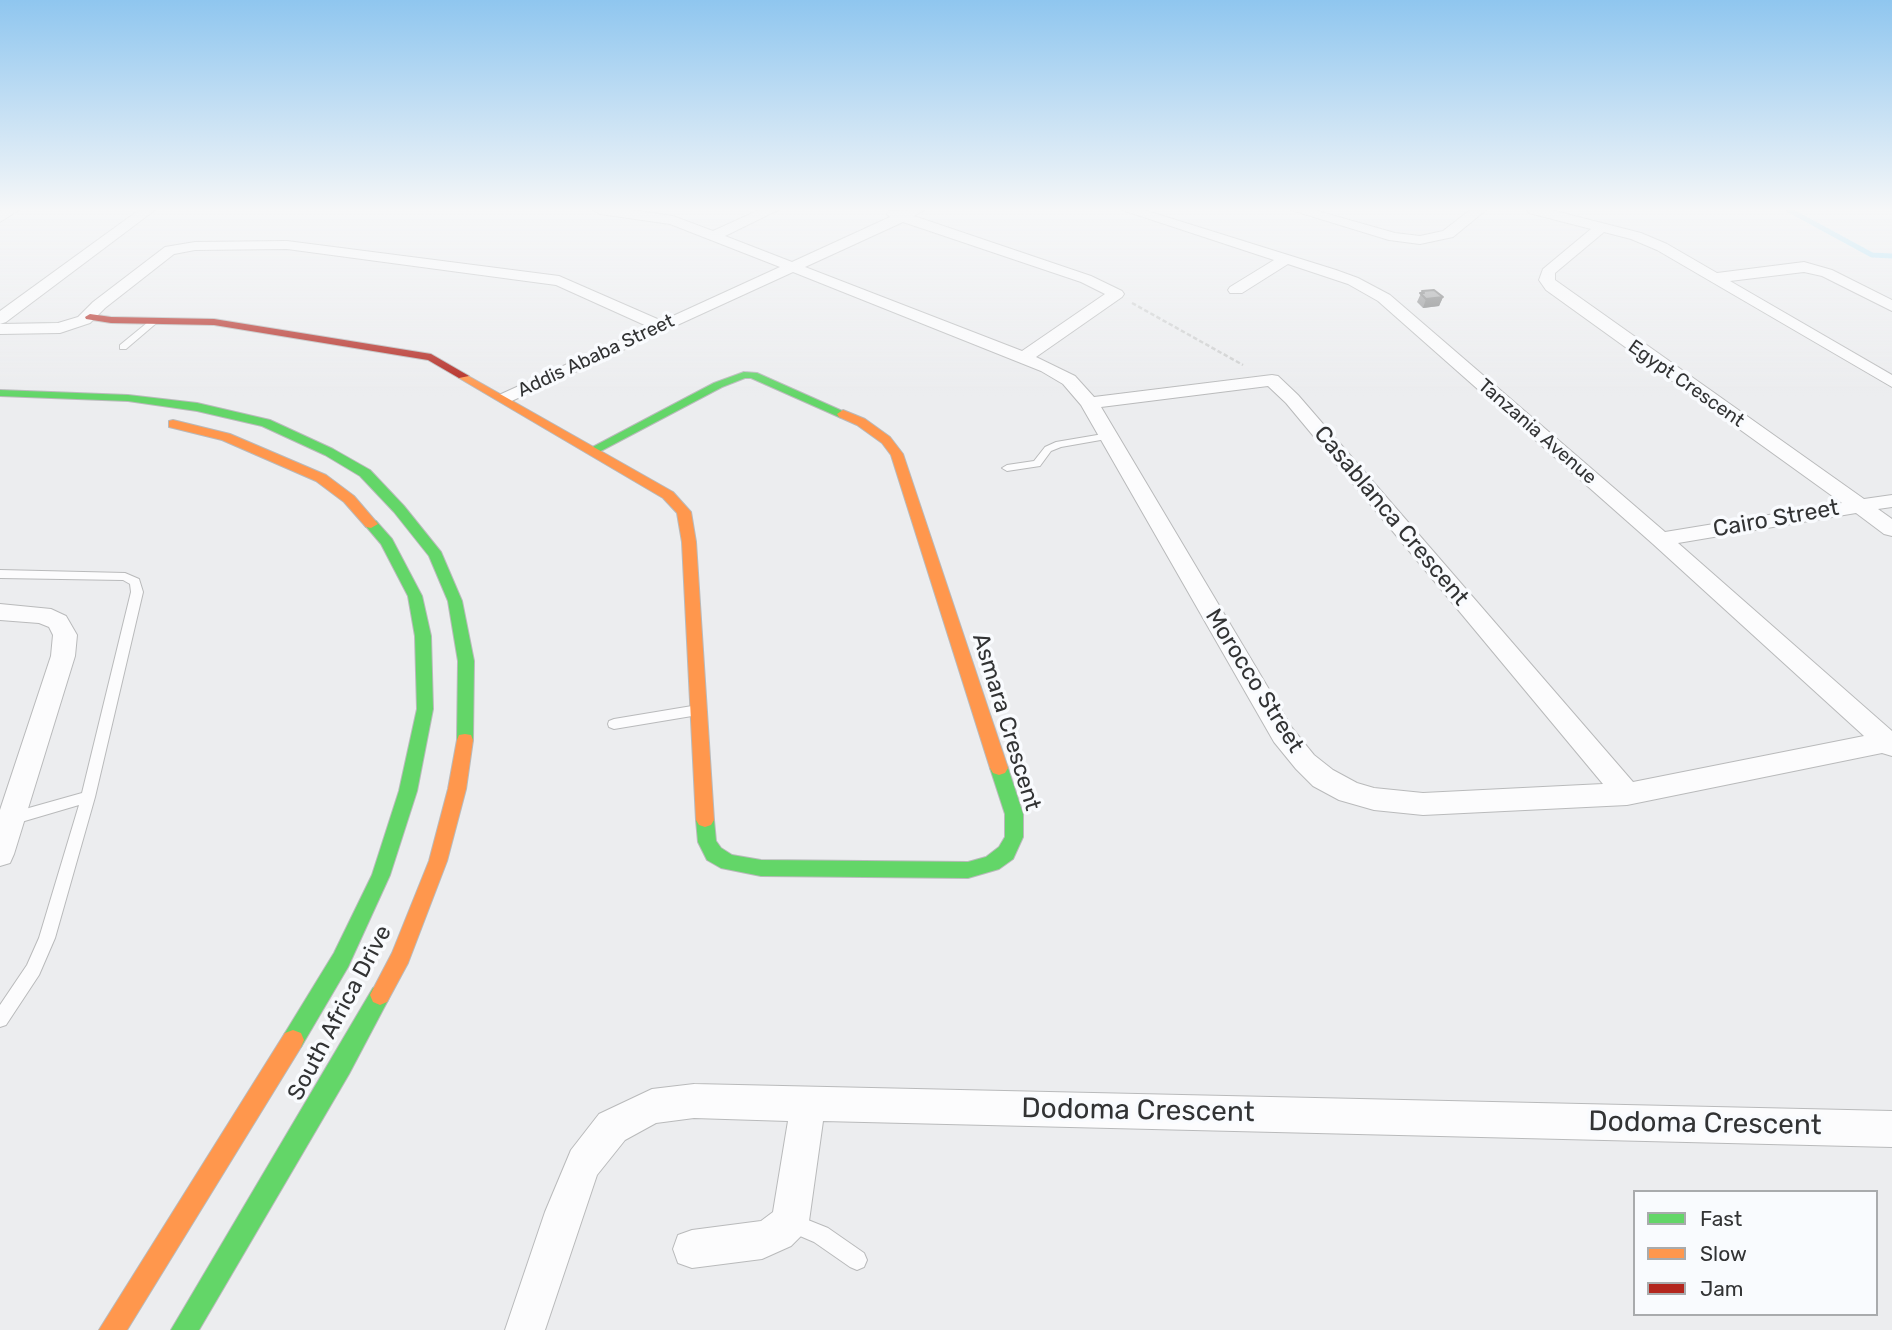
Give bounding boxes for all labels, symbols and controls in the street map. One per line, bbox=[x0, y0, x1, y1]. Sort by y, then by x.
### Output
street label: Addis Ababa Street bbox=[514, 310, 678, 402]
street label: Egypt Crescent bbox=[1624, 336, 1748, 432]
street label: Tanzania Avenue bbox=[1473, 374, 1601, 490]
street label: Casablanca Crescent bbox=[1308, 421, 1474, 611]
street label: Cairo Street bbox=[1711, 494, 1841, 544]
street label: Morocco Street bbox=[1199, 604, 1309, 758]
street label: Asmara Crescent bbox=[966, 630, 1046, 814]
street label: South Africa Drive bbox=[282, 921, 398, 1105]
street label: Dodoma Crescent bbox=[1021, 1092, 1255, 1130]
street label: Dodoma Crescent bbox=[1588, 1105, 1822, 1143]
legend bbox=[1633, 1190, 1878, 1316]
text: Fast bbox=[1700, 1206, 1742, 1231]
text: Slow bbox=[1700, 1241, 1747, 1266]
text: Jam bbox=[1700, 1276, 1744, 1301]

